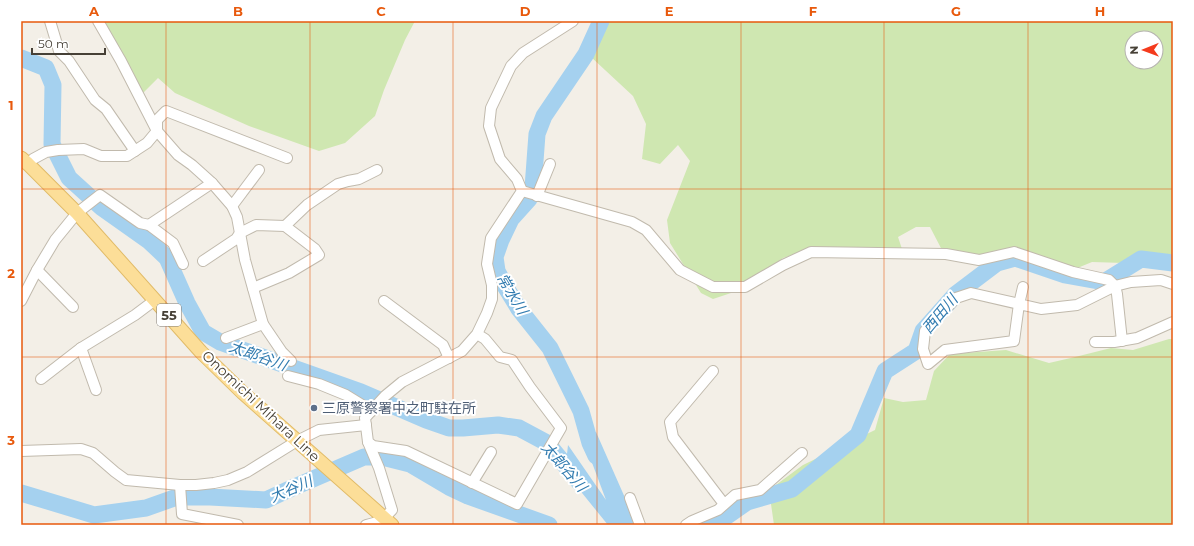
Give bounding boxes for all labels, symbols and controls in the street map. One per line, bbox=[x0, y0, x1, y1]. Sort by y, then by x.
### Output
text: A bbox=[88, 3, 100, 19]
text: B bbox=[233, 3, 243, 19]
text: C bbox=[376, 3, 386, 19]
text: D bbox=[520, 3, 531, 19]
text: E bbox=[665, 3, 674, 19]
text: F bbox=[809, 3, 817, 19]
text: G bbox=[951, 3, 961, 19]
text: H bbox=[1095, 3, 1105, 19]
scale bar bbox=[32, 30, 105, 56]
north arrow bbox=[1124, 30, 1164, 70]
text: 50 m bbox=[38, 36, 69, 51]
text: N bbox=[1127, 46, 1141, 55]
text: 1 bbox=[8, 97, 14, 113]
text: 2 bbox=[7, 265, 15, 281]
water label: 常水川 bbox=[493, 270, 533, 320]
water label: 西田川 bbox=[918, 289, 963, 337]
road number: 55 bbox=[157, 304, 181, 326]
water label: 太郎谷川 bbox=[227, 336, 291, 375]
street label: Onomichi Mihara Line bbox=[198, 347, 324, 465]
place label: 三原警察署中之町駐在所 bbox=[322, 399, 476, 417]
marker: 三原警察署中之町駐在所 bbox=[309, 403, 319, 413]
text: 3 bbox=[6, 432, 15, 448]
water label: 太郎谷川 bbox=[538, 438, 593, 497]
water label: 大谷川 bbox=[266, 470, 317, 506]

